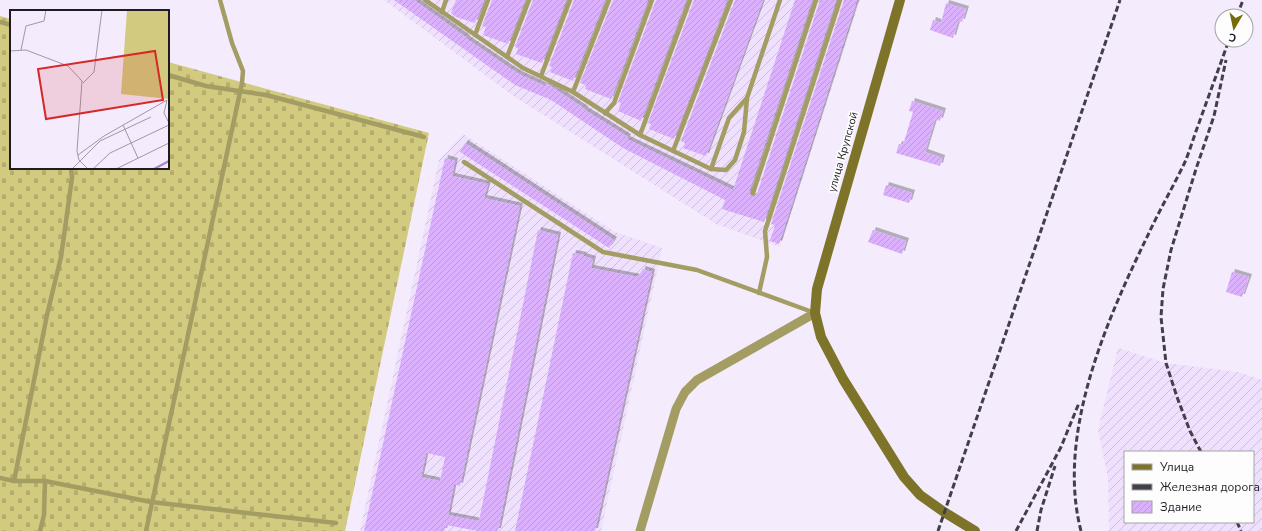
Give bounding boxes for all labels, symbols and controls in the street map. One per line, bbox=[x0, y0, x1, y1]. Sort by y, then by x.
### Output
north arrow bbox=[1214, 8, 1254, 48]
inset map bbox=[10, 10, 169, 169]
text: С bbox=[1227, 29, 1237, 45]
street label: улица Крупской bbox=[824, 110, 862, 194]
legend bbox=[1124, 451, 1254, 523]
text: Улица bbox=[1159, 459, 1194, 475]
text: Железная дорога bbox=[1160, 479, 1260, 495]
text: Здание bbox=[1160, 499, 1202, 515]

